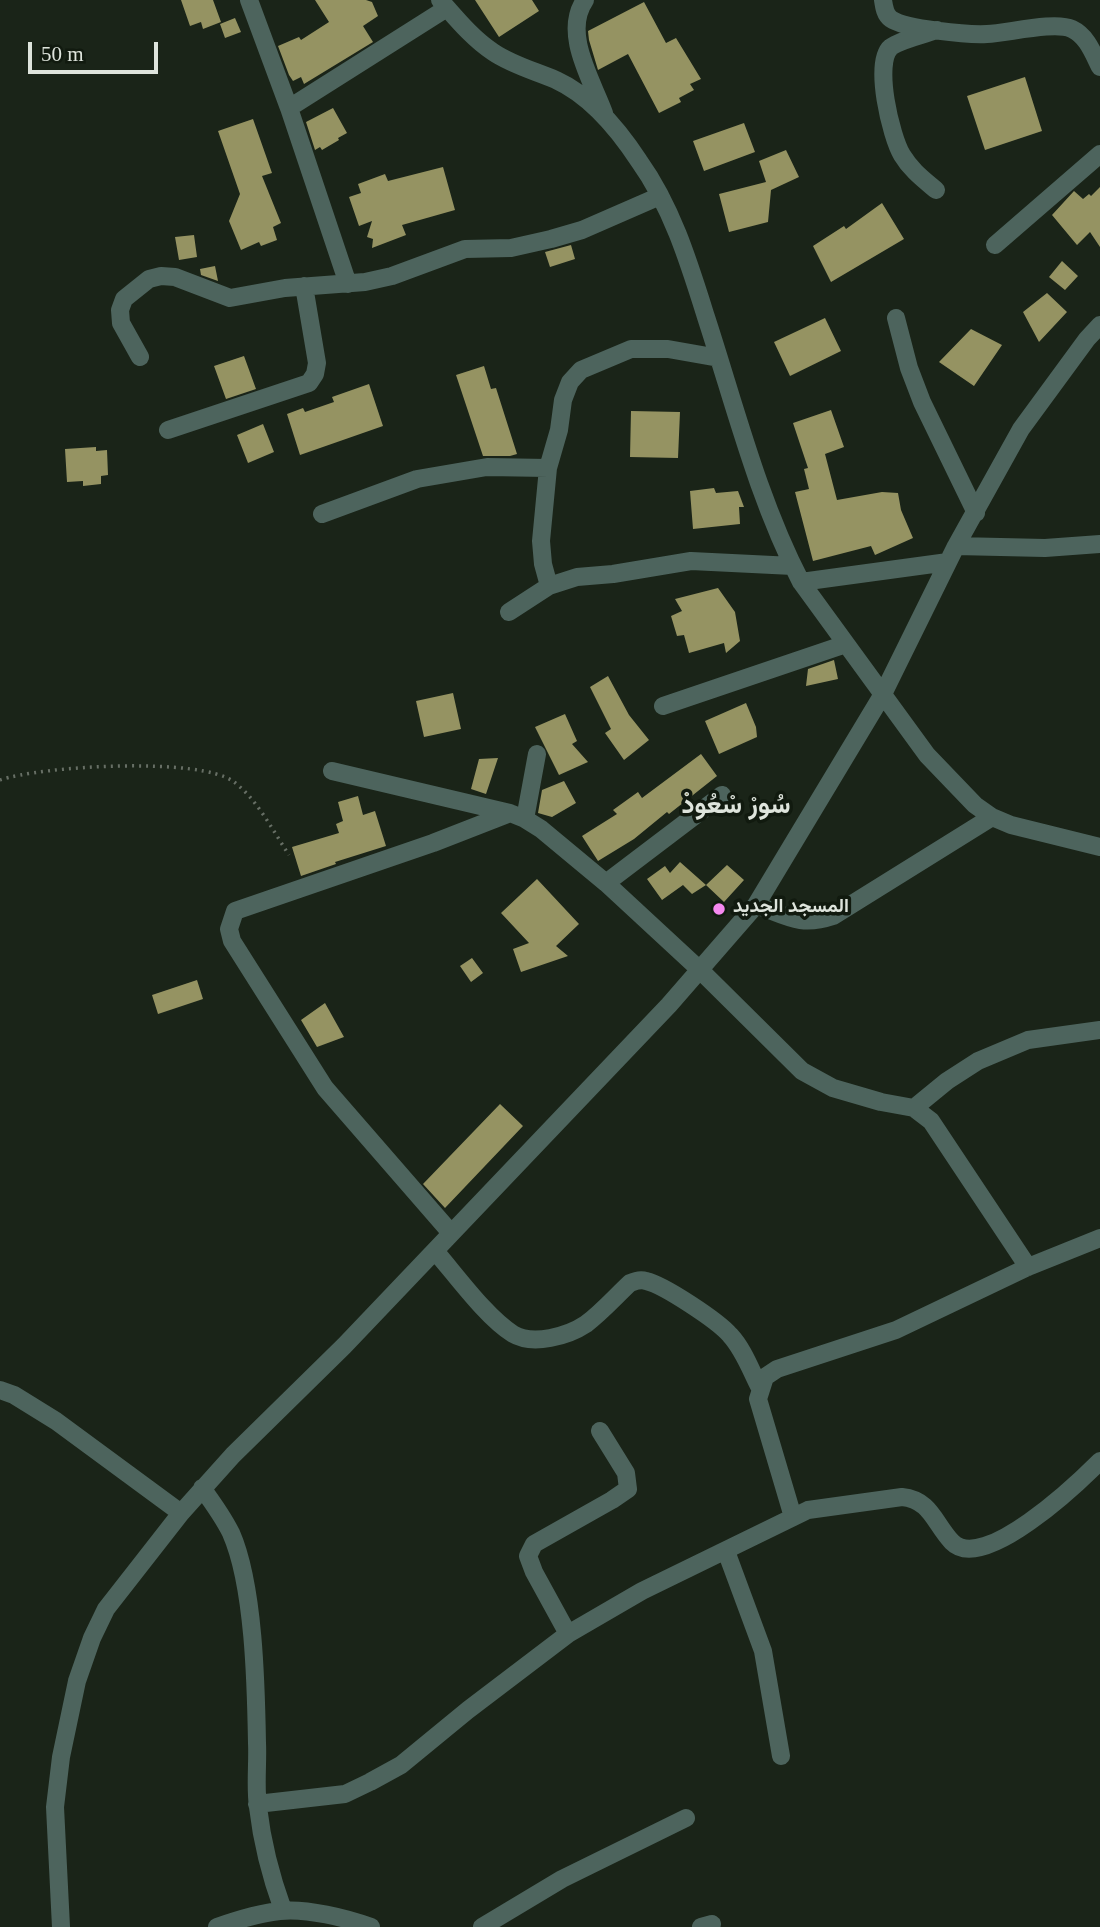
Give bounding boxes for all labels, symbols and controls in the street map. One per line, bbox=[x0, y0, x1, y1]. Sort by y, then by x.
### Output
scale bar bbox=[32, 28, 161, 72]
text: 50 m bbox=[41, 42, 84, 66]
district label: سُورْ سْعُودْ bbox=[682, 793, 790, 825]
place label: المسجد الجديد bbox=[733, 898, 849, 920]
marker: المسجد الجديد bbox=[711, 901, 727, 917]

